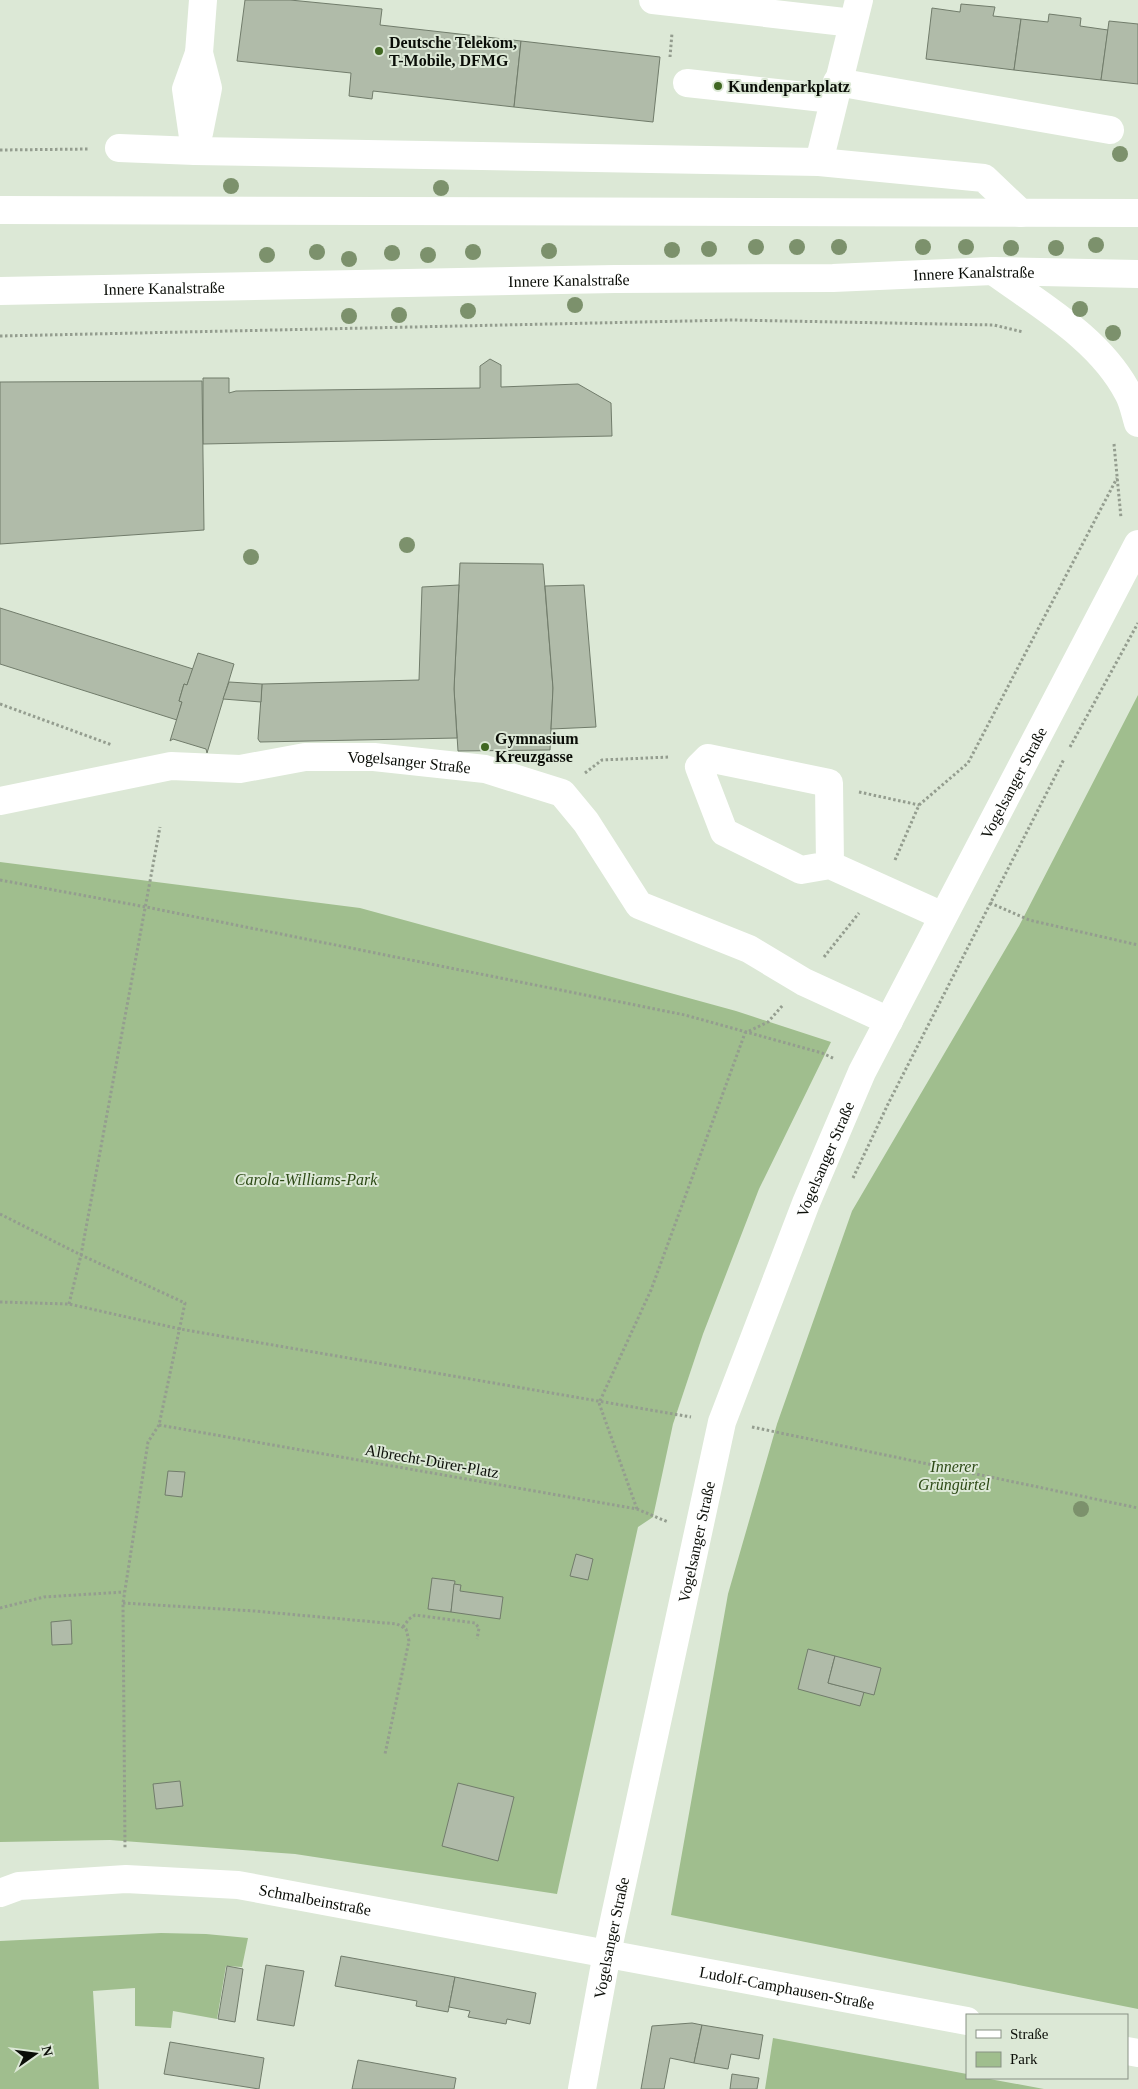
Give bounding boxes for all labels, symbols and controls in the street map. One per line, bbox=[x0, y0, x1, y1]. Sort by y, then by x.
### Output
place label: Deutsche Telekom, T-Mobile, DFMG bbox=[389, 34, 517, 69]
marker: Deutsche Telekom, T-Mobile, DFMG bbox=[373, 45, 385, 57]
place label: Kundenparkplatz bbox=[728, 78, 850, 96]
marker: Kundenparkplatz bbox=[712, 80, 724, 92]
street label: Innere Kanalstraße bbox=[913, 262, 1035, 283]
street label: Innere Kanalstraße bbox=[508, 270, 630, 290]
street label: Innere Kanalstraße bbox=[103, 278, 225, 297]
street label: Vogelsanger Straße bbox=[977, 724, 1049, 842]
place label: Gymnasium Kreuzgasse bbox=[495, 730, 579, 766]
marker: Gymnasium Kreuzgasse bbox=[479, 741, 491, 753]
street label: Vogelsanger Straße bbox=[347, 748, 472, 776]
street label: Vogelsanger Straße bbox=[793, 1099, 857, 1219]
park label: Carola-Williams-Park bbox=[235, 1171, 378, 1188]
street label: Albrecht-Dürer-Platz bbox=[364, 1441, 500, 1481]
park label: Innerer Grüngürtel bbox=[918, 1458, 991, 1494]
street label: Vogelsanger Straße bbox=[675, 1480, 717, 1604]
street label: Vogelsanger Straße bbox=[590, 1875, 632, 2000]
street label: Schmalbeinstraße bbox=[258, 1881, 373, 1918]
street label: Ludolf-Camphausen-Straße bbox=[698, 1963, 876, 2012]
legend bbox=[966, 2014, 1128, 2079]
text: Straße bbox=[1010, 2026, 1049, 2042]
north arrow bbox=[10, 2029, 60, 2079]
text: N bbox=[39, 2044, 56, 2058]
text: Park bbox=[1010, 2051, 1038, 2067]

